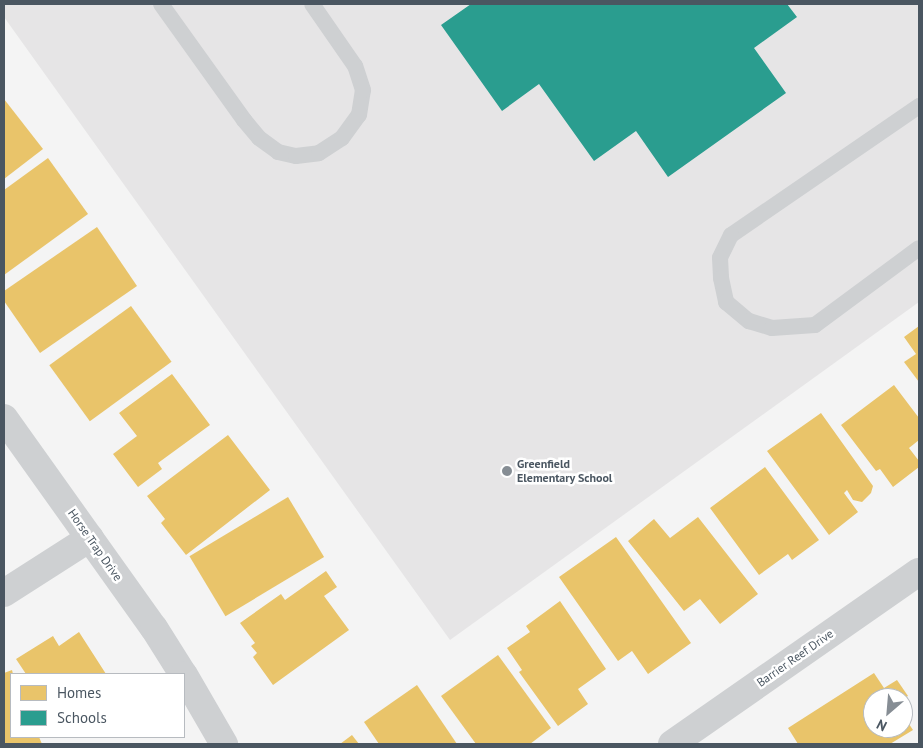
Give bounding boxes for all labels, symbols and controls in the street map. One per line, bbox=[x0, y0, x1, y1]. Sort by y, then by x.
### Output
place label: Greenfield Elementary School bbox=[517, 457, 613, 485]
marker: Greenfield Elementary School bbox=[501, 465, 513, 477]
street label: Horse Trap Drive bbox=[65, 506, 125, 584]
street label: Barrier Reef Drive bbox=[754, 626, 836, 690]
legend bbox=[10, 673, 185, 738]
text: Homes bbox=[57, 683, 101, 702]
north arrow bbox=[863, 688, 913, 738]
text: Schools bbox=[57, 708, 107, 727]
text: N bbox=[873, 715, 890, 736]

